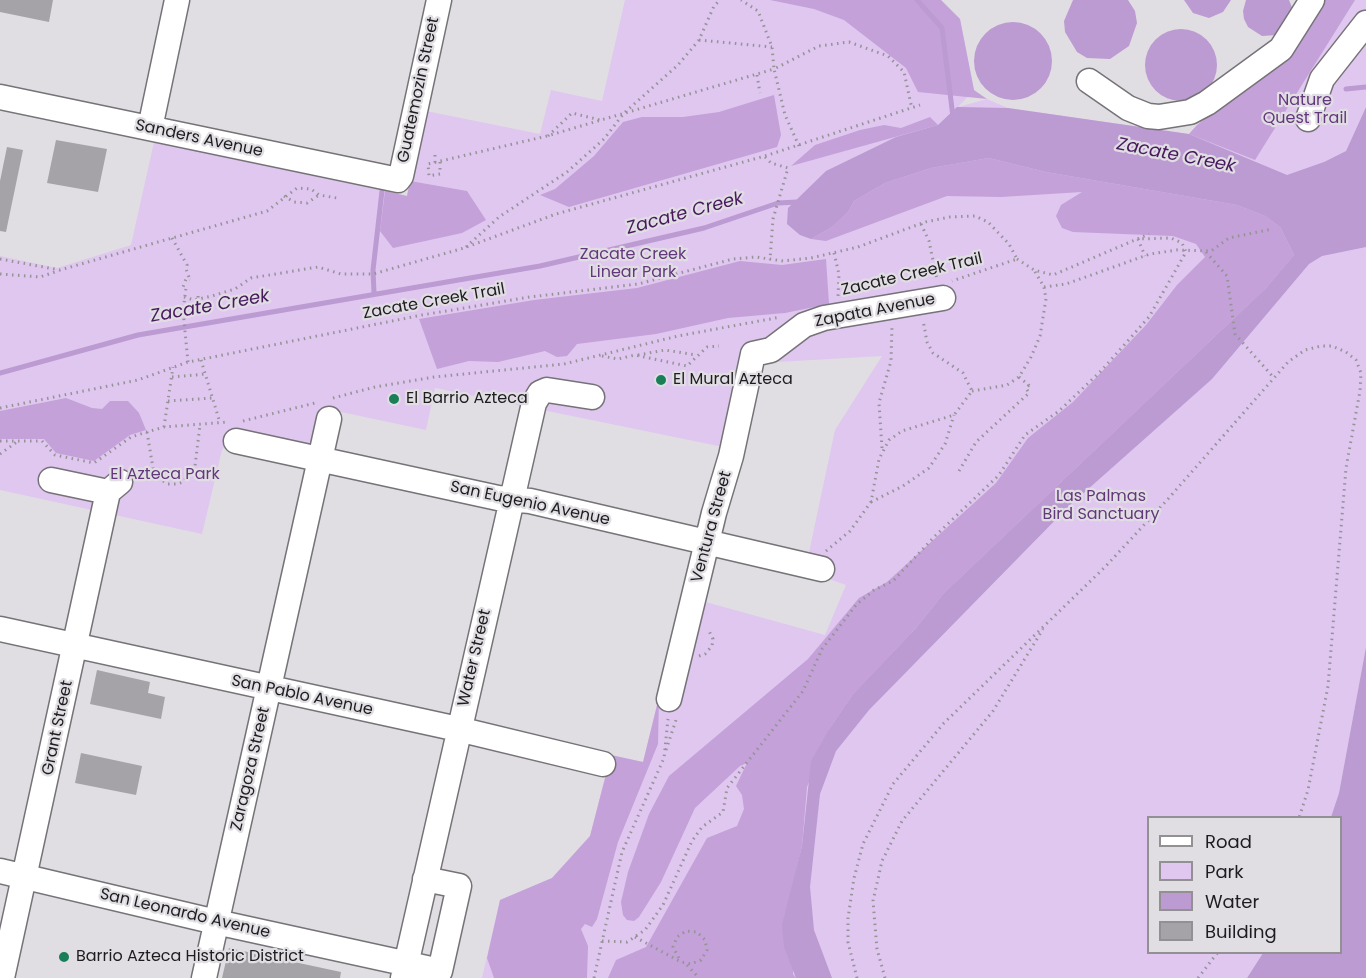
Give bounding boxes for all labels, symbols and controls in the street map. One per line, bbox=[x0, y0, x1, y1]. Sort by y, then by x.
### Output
street label: Guatemozin Street bbox=[394, 15, 444, 165]
park label: Nature Quest Trail bbox=[1263, 91, 1347, 129]
street label: Sanders Avenue bbox=[133, 116, 265, 162]
water label: Zacate Creek bbox=[1115, 134, 1237, 178]
water label: Zacate Creek bbox=[624, 188, 746, 240]
park label: Zacate Creek Linear Park bbox=[580, 245, 686, 283]
street label: Zacate Creek Trail bbox=[840, 249, 984, 301]
street label: Zacate Creek Trail bbox=[361, 280, 507, 324]
water label: Zacate Creek bbox=[149, 286, 271, 328]
street label: Zapata Avenue bbox=[813, 290, 937, 332]
place label: El Mural Azteca bbox=[673, 370, 793, 390]
marker: El Mural Azteca bbox=[654, 373, 668, 387]
place label: El Barrio Azteca bbox=[406, 389, 528, 409]
marker: El Barrio Azteca bbox=[387, 392, 401, 406]
park label: El Azteca Park bbox=[110, 465, 220, 485]
street label: Ventura Street bbox=[688, 469, 736, 585]
street label: San Eugenio Avenue bbox=[448, 478, 612, 530]
park label: Las Palmas Bird Sanctuary bbox=[1043, 487, 1159, 525]
street label: Water Street bbox=[454, 607, 496, 709]
street label: San Pablo Avenue bbox=[230, 672, 374, 720]
street label: Grant Street bbox=[39, 679, 77, 777]
street label: Zaragoza Street bbox=[227, 705, 275, 833]
legend bbox=[1147, 816, 1342, 954]
text: Road bbox=[1205, 829, 1252, 854]
text: Park bbox=[1205, 859, 1244, 884]
street label: San Leonardo Avenue bbox=[98, 885, 272, 943]
text: Water bbox=[1205, 889, 1259, 914]
text: Building bbox=[1205, 919, 1277, 944]
place label: Barrio Azteca Historic District bbox=[76, 947, 304, 967]
marker: Barrio Azteca Historic District bbox=[57, 950, 71, 964]

